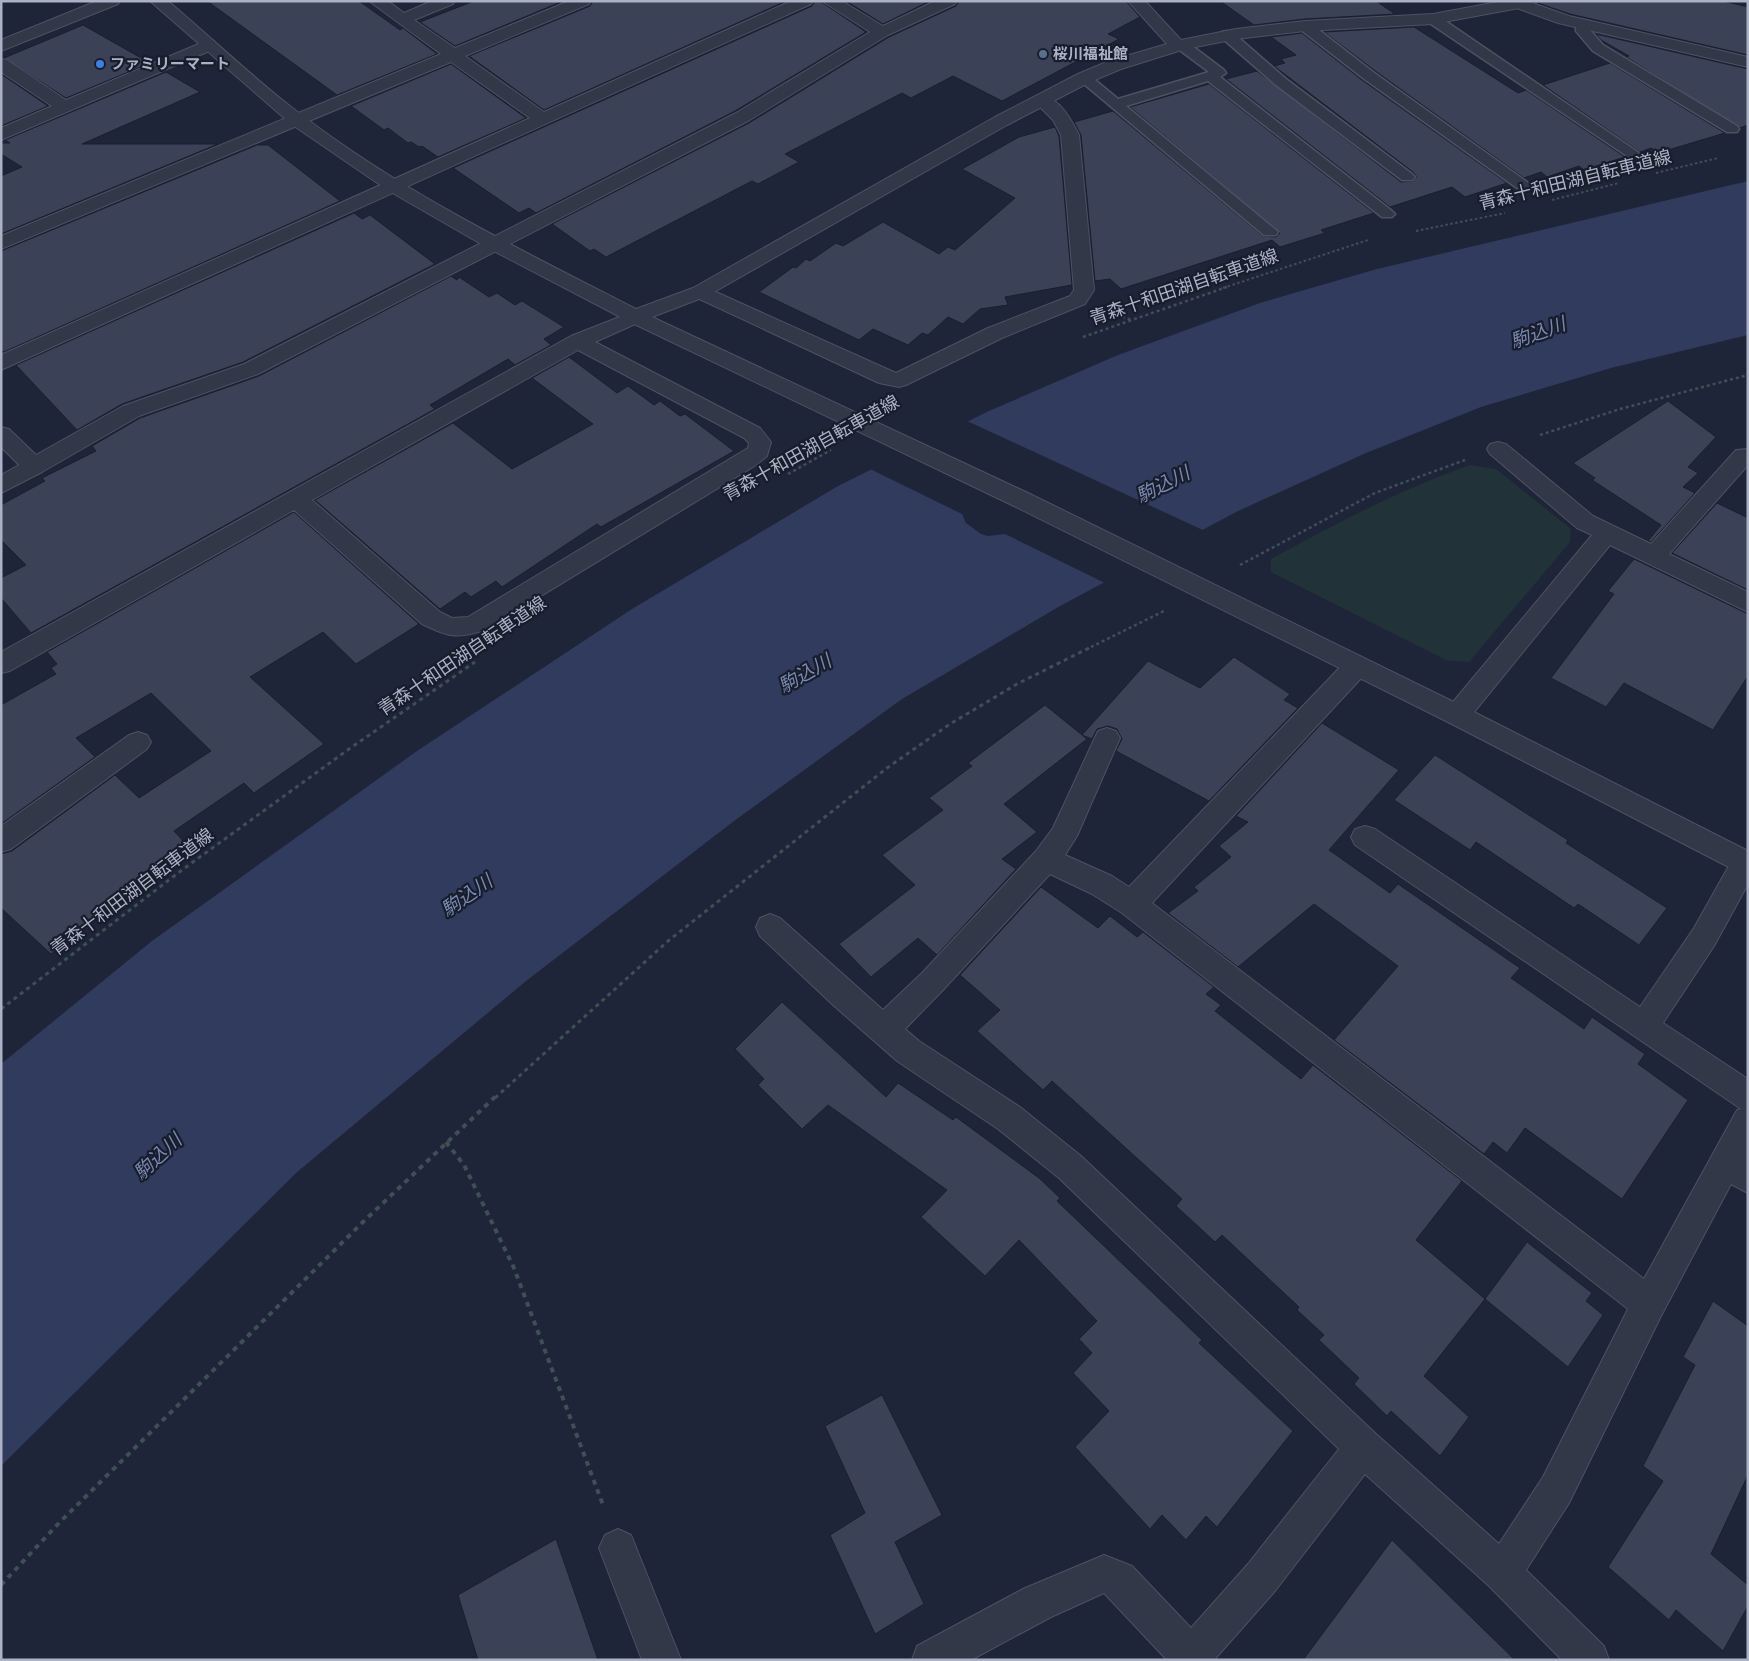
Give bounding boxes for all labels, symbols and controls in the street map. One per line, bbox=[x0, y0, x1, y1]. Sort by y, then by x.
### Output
place label: 桜川福祉館 bbox=[1053, 45, 1128, 63]
marker: 桜川福祉館 bbox=[1037, 48, 1049, 60]
place label: ファミリーマート bbox=[110, 55, 230, 73]
marker: ファミリーマート bbox=[94, 58, 106, 70]
street label: 青森十和田湖自転車道線 bbox=[1476, 145, 1674, 215]
street label: 青森十和田湖自転車道線 bbox=[1087, 244, 1281, 330]
water label: 駒込川 bbox=[1507, 312, 1570, 353]
street label: 青森十和田湖自転車道線 bbox=[719, 390, 903, 506]
water label: 駒込川 bbox=[1133, 461, 1195, 508]
street label: 青森十和田湖自転車道線 bbox=[374, 592, 550, 720]
water label: 駒込川 bbox=[775, 649, 837, 698]
street label: 青森十和田湖自転車道線 bbox=[46, 824, 218, 960]
water label: 駒込川 bbox=[437, 869, 498, 921]
water label: 駒込川 bbox=[130, 1128, 188, 1184]

